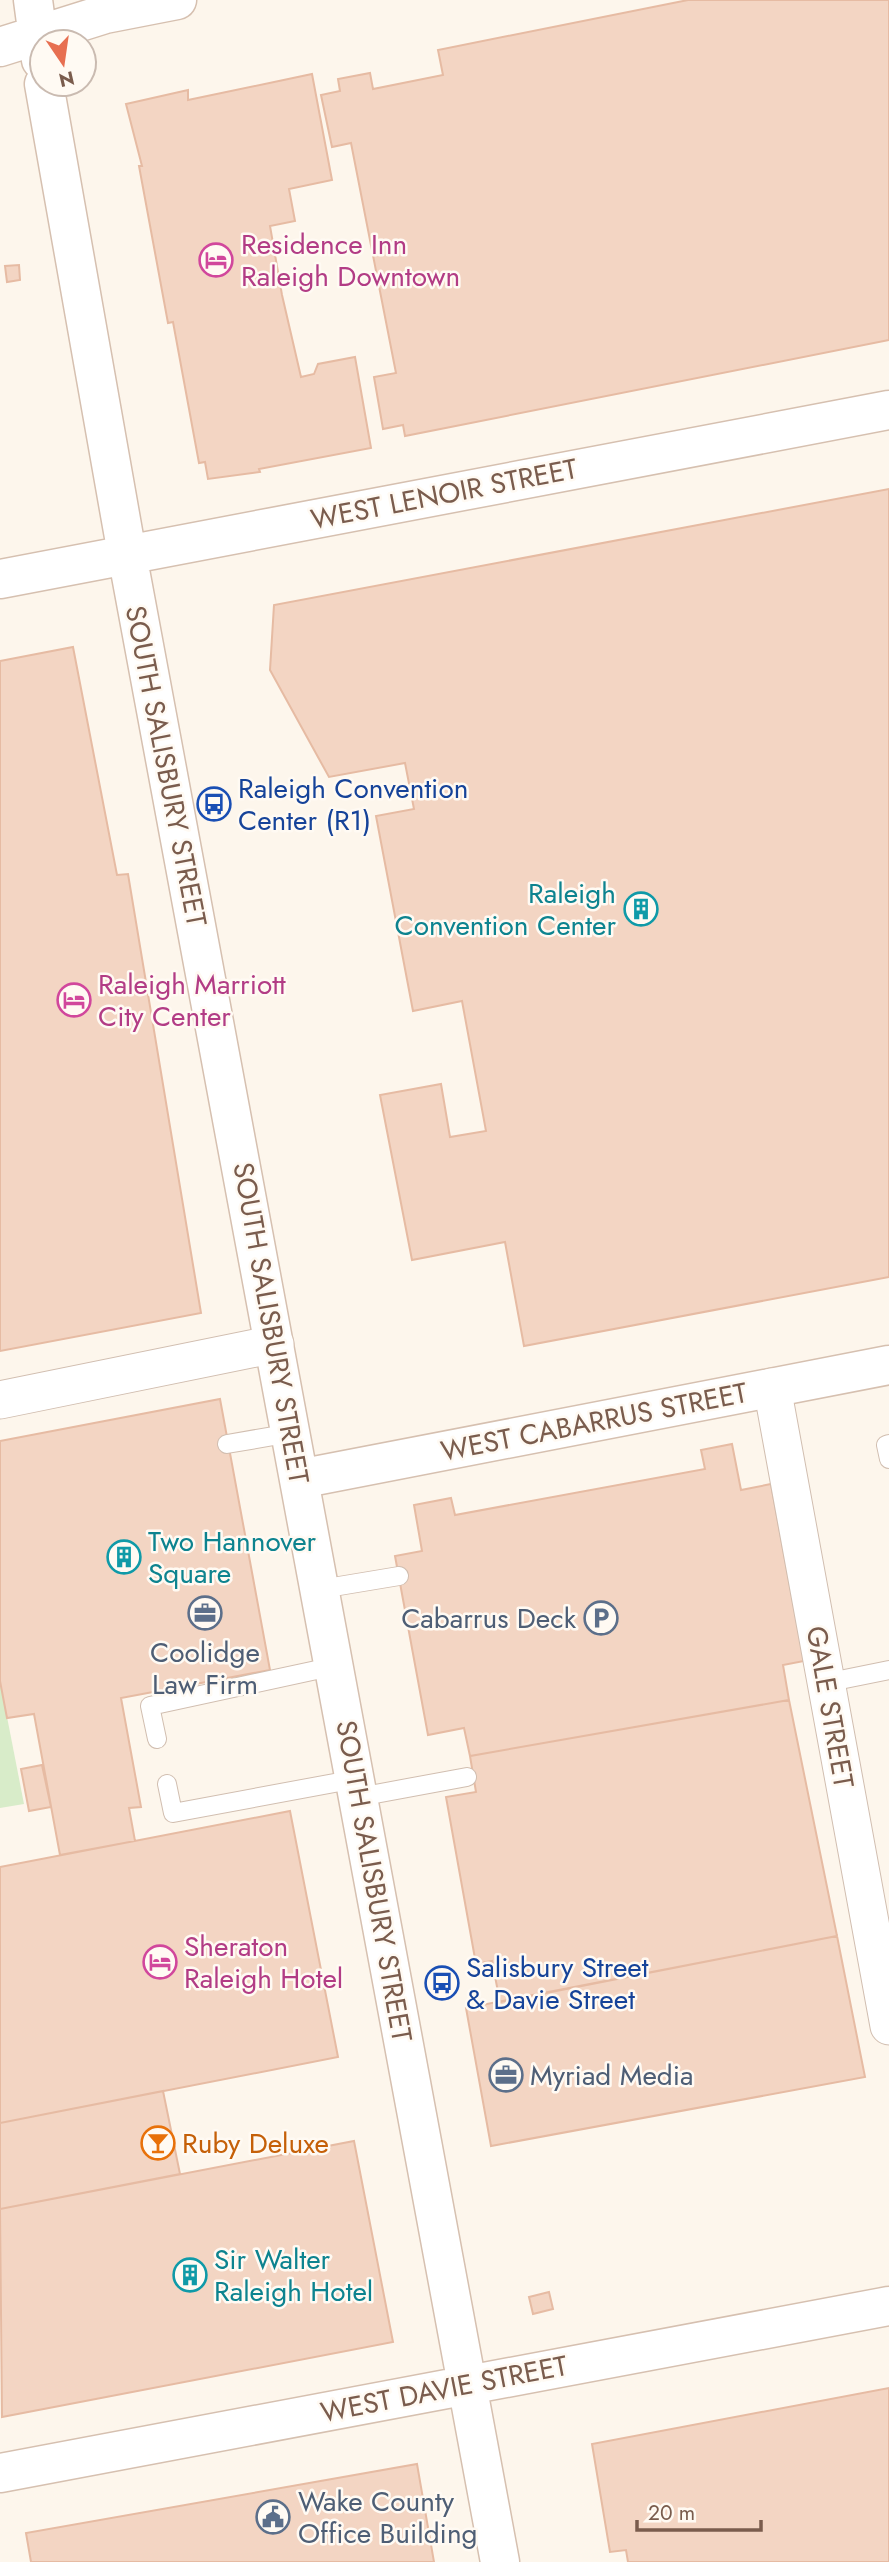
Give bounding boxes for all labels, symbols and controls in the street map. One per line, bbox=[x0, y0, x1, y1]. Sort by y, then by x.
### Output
north arrow bbox=[28, 28, 98, 98]
text: N bbox=[56, 64, 77, 94]
place label: Residence Inn Raleigh Downtown bbox=[241, 224, 460, 297]
hotel icon: Residence Inn Raleigh Downtown bbox=[197, 241, 235, 279]
street label: WEST LENOIR STREET bbox=[307, 448, 581, 540]
street label: SOUTH SALISBURY STREET bbox=[115, 602, 217, 930]
place label: Raleigh Convention Center (R1) bbox=[238, 768, 468, 841]
bus stop icon: Raleigh Convention Center (R1) bbox=[195, 785, 233, 823]
place label: Raleigh Convention Center bbox=[395, 873, 616, 946]
building icon: Raleigh Convention Center bbox=[622, 890, 660, 928]
place label: Raleigh Marriott City Center bbox=[98, 964, 286, 1037]
hotel icon: Raleigh Marriott City Center bbox=[55, 981, 93, 1019]
street label: SOUTH SALISBURY STREET bbox=[223, 1159, 319, 1487]
street label: WEST CABARRUS STREET bbox=[437, 1372, 751, 1472]
place label: Two Hannover Square bbox=[148, 1521, 317, 1594]
building icon: Two Hannover Square bbox=[105, 1538, 143, 1576]
office icon: Coolidge Law Firm bbox=[186, 1594, 224, 1632]
place label: Cabarrus Deck bbox=[401, 1598, 577, 1639]
parking icon: Cabarrus Deck bbox=[582, 1599, 620, 1637]
street label: GALE STREET bbox=[796, 1623, 864, 1791]
place label: Coolidge Law Firm bbox=[150, 1632, 260, 1705]
street label: SOUTH SALISBURY STREET bbox=[326, 1717, 422, 2045]
place label: Sheraton Raleigh Hotel bbox=[184, 1926, 343, 1999]
hotel icon: Sheraton Raleigh Hotel bbox=[141, 1943, 179, 1981]
place label: Salisbury Street & Davie Street bbox=[466, 1947, 649, 2020]
bus stop icon: Salisbury Street & Davie Street bbox=[423, 1964, 461, 2002]
place label: Myriad Media bbox=[530, 2055, 694, 2096]
office icon: Myriad Media bbox=[487, 2056, 525, 2094]
place label: Ruby Deluxe bbox=[182, 2123, 329, 2164]
bar icon: Ruby Deluxe bbox=[139, 2124, 177, 2162]
place label: Sir Walter Raleigh Hotel bbox=[214, 2239, 373, 2312]
building icon: Sir Walter Raleigh Hotel bbox=[171, 2256, 209, 2294]
street label: WEST DAVIE STREET bbox=[317, 2345, 571, 2433]
place label: Wake County Office Building bbox=[298, 2481, 478, 2554]
scale bar bbox=[637, 2488, 761, 2532]
public building icon: Wake County Office Building bbox=[254, 2498, 292, 2536]
text: 20 m bbox=[648, 2498, 695, 2528]

